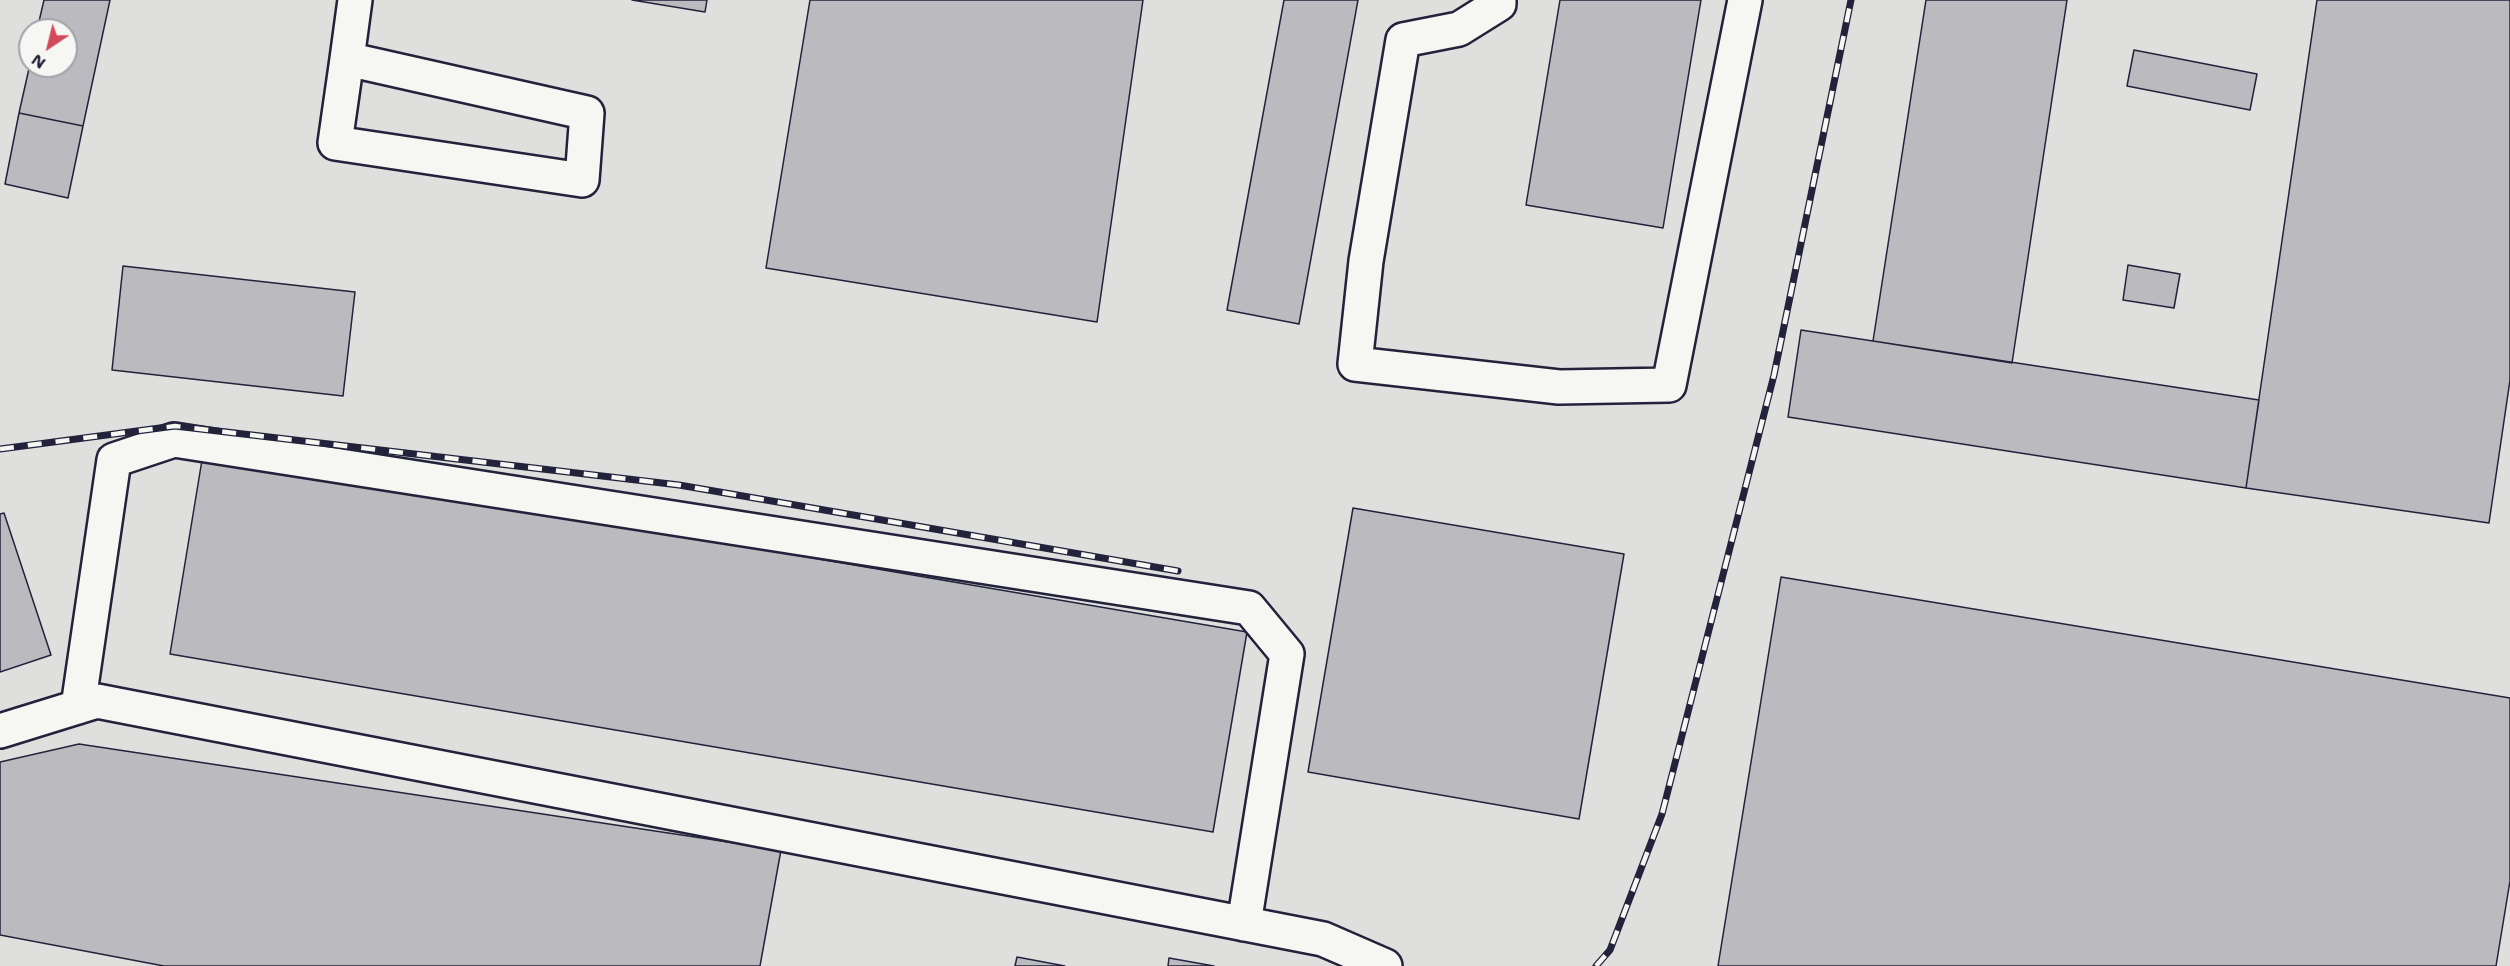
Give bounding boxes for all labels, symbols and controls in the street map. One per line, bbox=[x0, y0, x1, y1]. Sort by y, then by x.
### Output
north arrow bbox=[18, 18, 78, 78]
text: N bbox=[27, 49, 50, 74]

